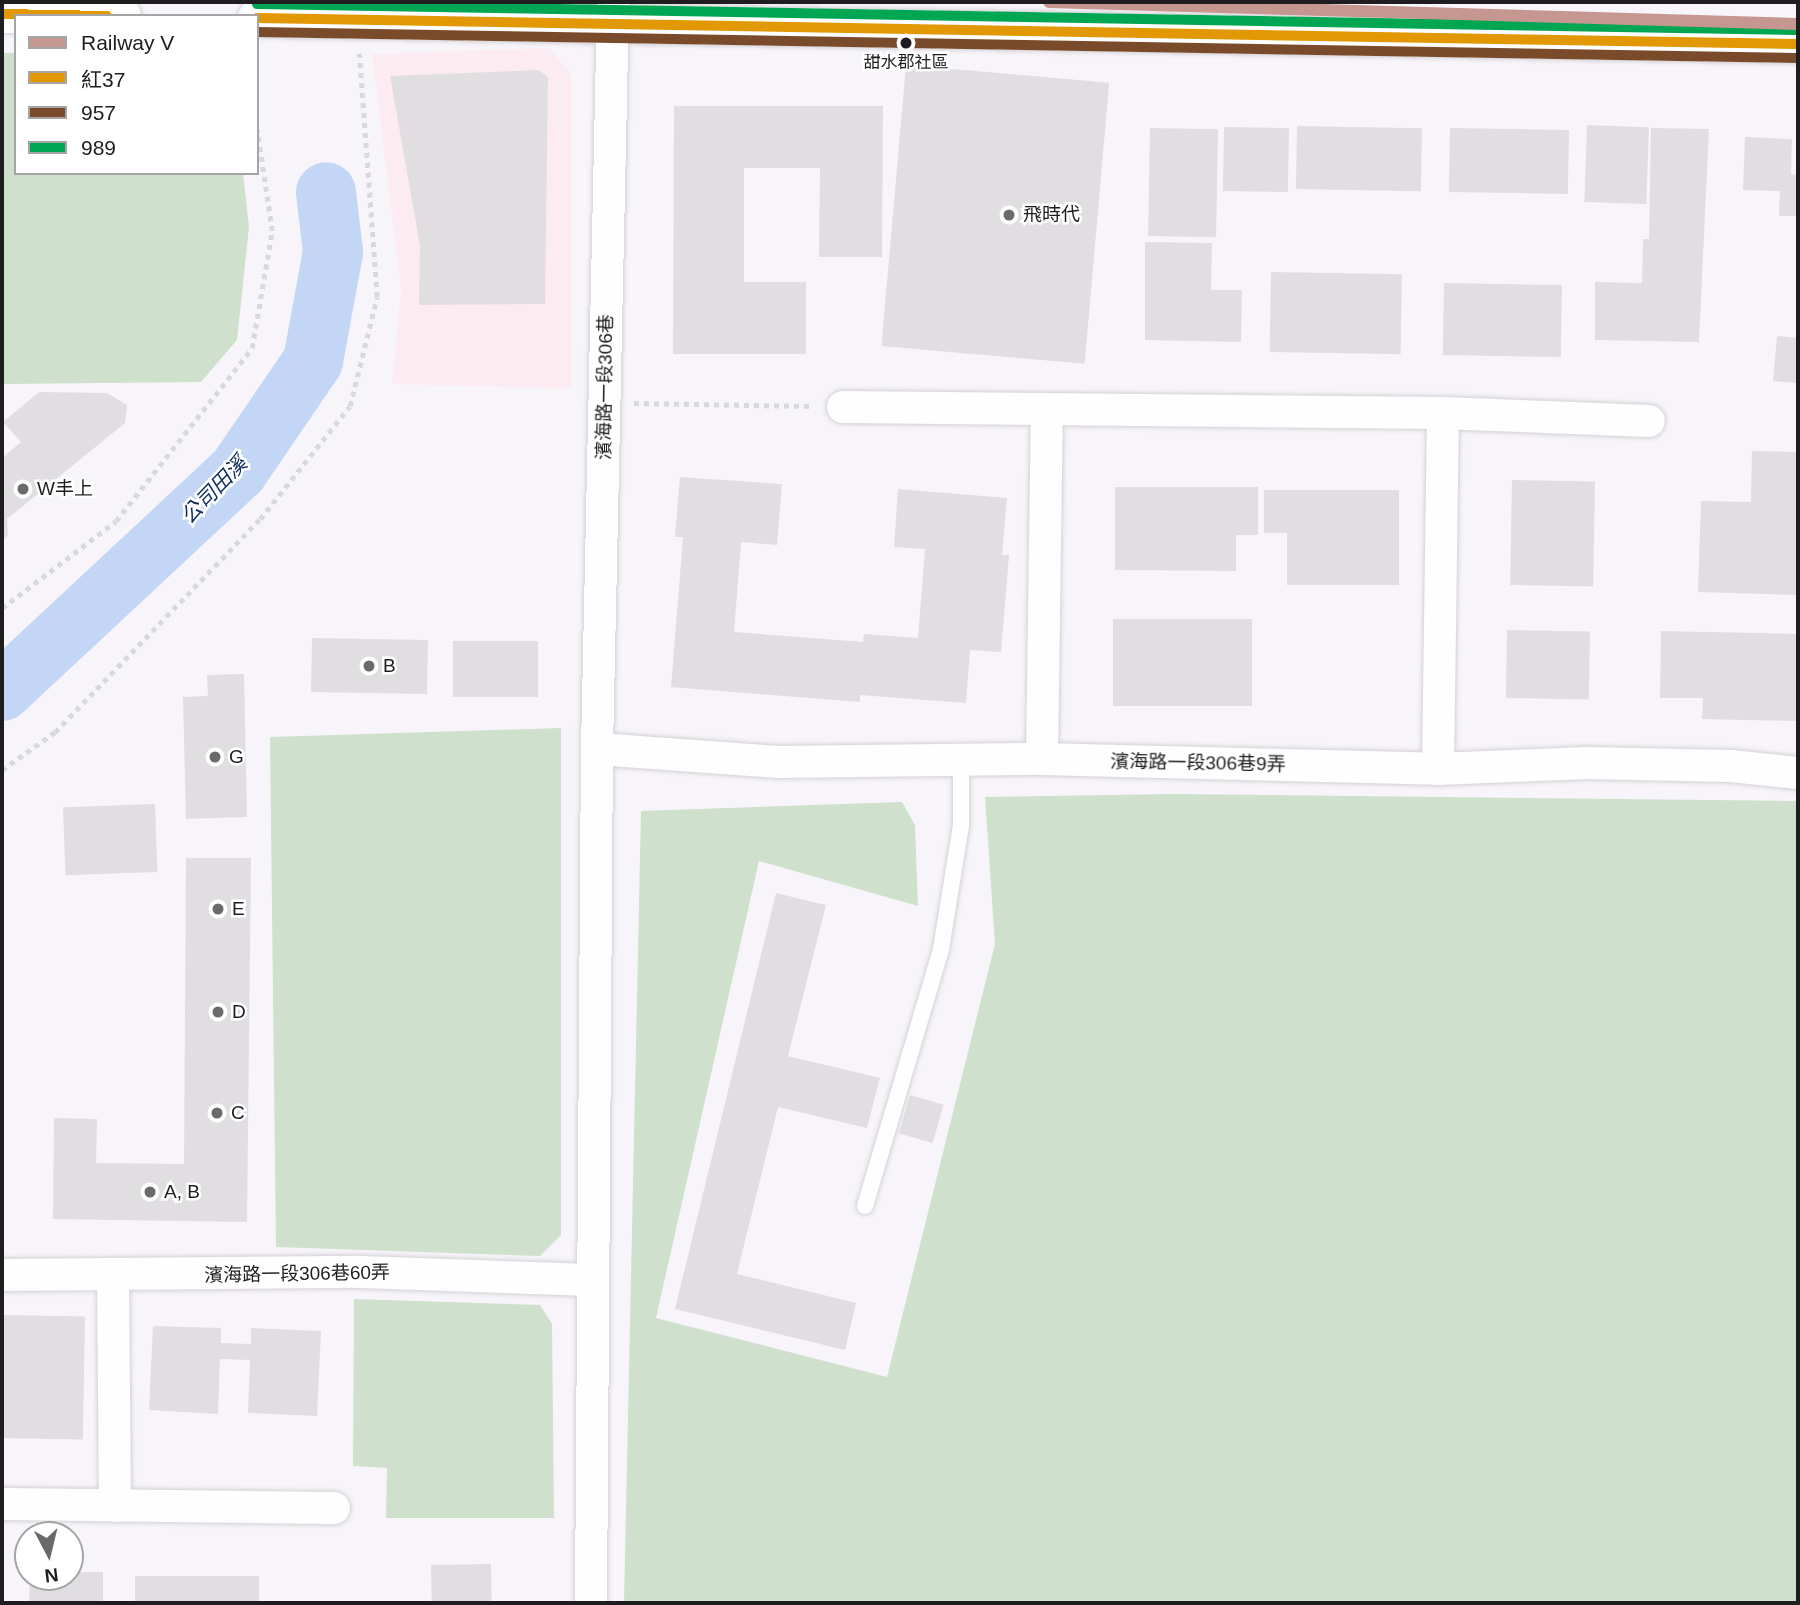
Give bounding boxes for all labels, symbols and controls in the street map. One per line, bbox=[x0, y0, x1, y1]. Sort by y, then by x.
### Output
legend bbox=[14, 14, 259, 175]
text: Railway V bbox=[81, 31, 174, 54]
marker: 甜水郡社區 bbox=[899, 36, 913, 50]
place label: 甜水郡社區 bbox=[864, 53, 948, 73]
text: 紅37 bbox=[81, 68, 125, 91]
text: 957 bbox=[81, 101, 116, 124]
text: 989 bbox=[81, 136, 116, 159]
place label: 飛時代 bbox=[1023, 204, 1080, 226]
marker: 飛時代 bbox=[1001, 207, 1017, 223]
street label: 濱海路一段306巷 bbox=[592, 314, 618, 460]
water label: 公司田溪 bbox=[176, 451, 252, 529]
place label: W丰上 bbox=[37, 478, 93, 500]
marker: W丰上 bbox=[15, 481, 31, 497]
place label: B bbox=[383, 655, 396, 677]
marker: B bbox=[361, 658, 377, 674]
place label: G bbox=[229, 746, 244, 768]
marker: G bbox=[207, 749, 223, 765]
street label: 濱海路一段306巷9弄 bbox=[1110, 750, 1286, 776]
place label: E bbox=[232, 898, 245, 920]
marker: E bbox=[210, 901, 226, 917]
place label: D bbox=[232, 1001, 246, 1023]
marker: D bbox=[210, 1004, 226, 1020]
place label: C bbox=[231, 1102, 245, 1124]
marker: C bbox=[209, 1105, 225, 1121]
place label: A, B bbox=[164, 1181, 200, 1203]
marker: A, B bbox=[142, 1184, 158, 1200]
street label: 濱海路一段306巷60弄 bbox=[204, 1261, 390, 1287]
north arrow bbox=[14, 1521, 84, 1591]
text: N bbox=[43, 1564, 59, 1587]

